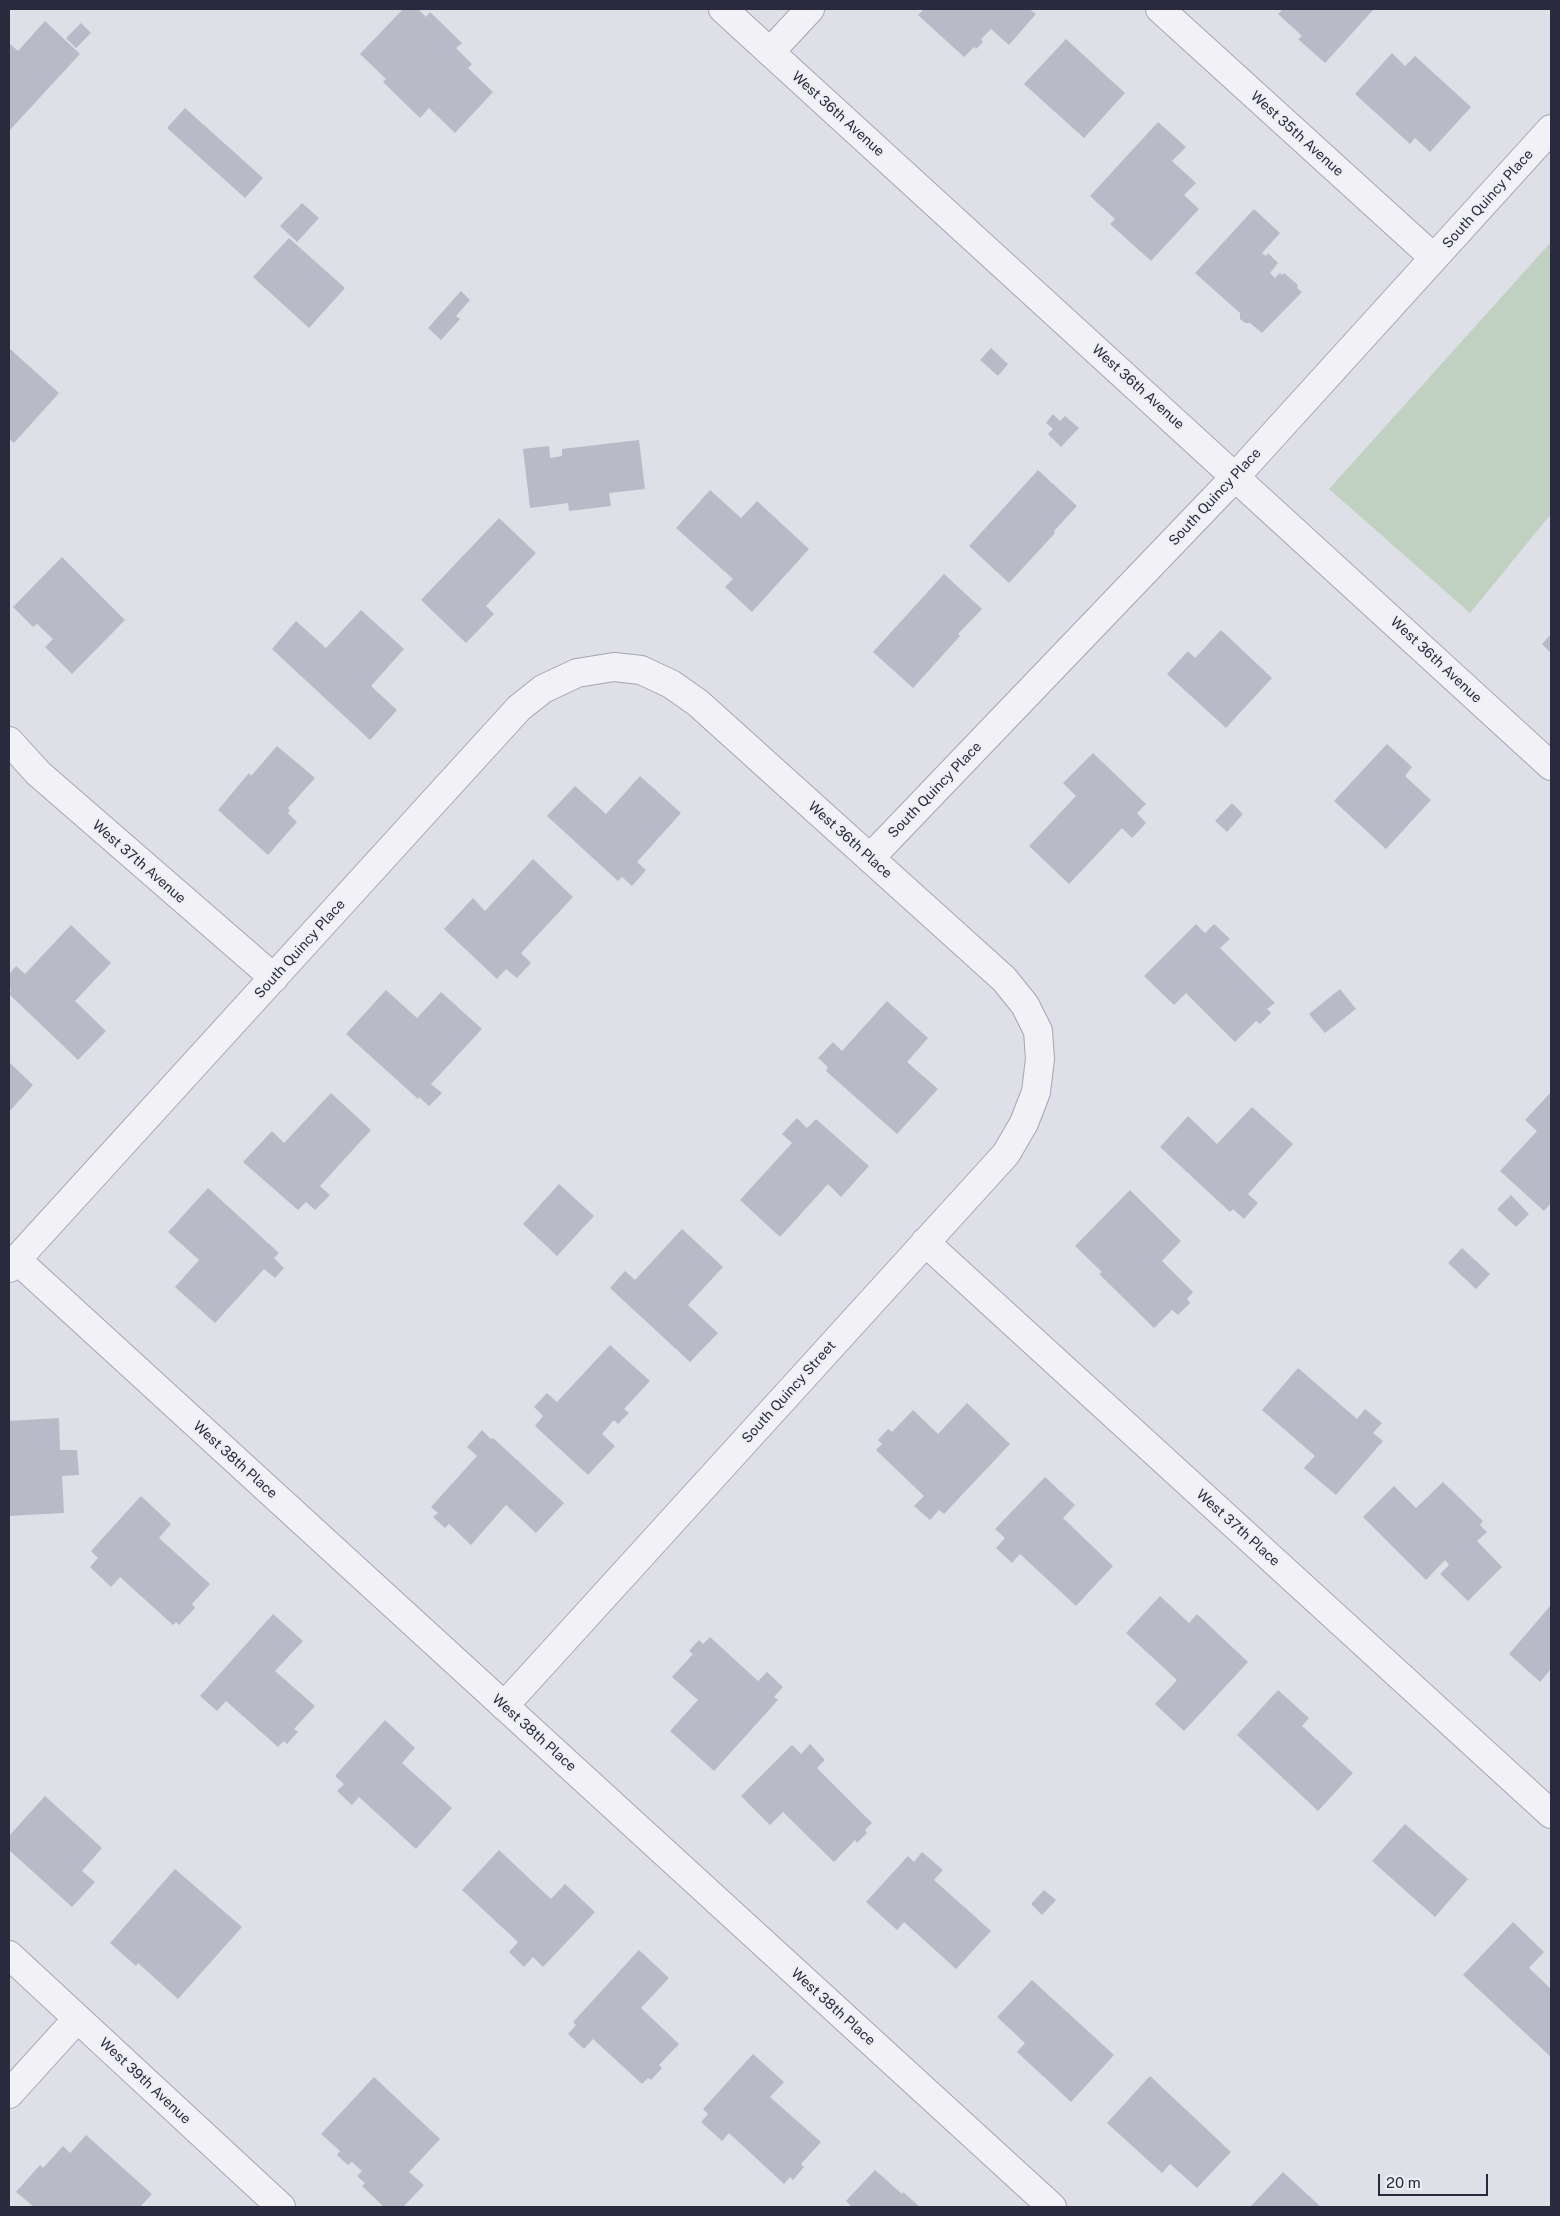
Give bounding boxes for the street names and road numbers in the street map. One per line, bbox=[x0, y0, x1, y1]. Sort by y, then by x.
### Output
street label: West 36th Avenue bbox=[788, 68, 888, 160]
street label: West 35th Avenue bbox=[1247, 88, 1347, 180]
street label: South Quincy Place bbox=[1439, 146, 1537, 252]
street label: West 36th Avenue bbox=[1088, 341, 1188, 433]
street label: South Quincy Place bbox=[1165, 445, 1265, 549]
street label: West 36th Avenue bbox=[1387, 613, 1485, 707]
street label: South Quincy Place bbox=[885, 738, 985, 842]
street label: West 36th Place bbox=[805, 798, 895, 882]
street label: West 37th Avenue bbox=[89, 817, 189, 907]
street label: South Quincy Place bbox=[251, 896, 349, 1002]
street label: South Quincy Street bbox=[739, 1337, 839, 1447]
street label: West 38th Place bbox=[189, 1418, 281, 1502]
street label: West 37th Place bbox=[1193, 1486, 1283, 1570]
street label: West 38th Place bbox=[488, 1691, 580, 1775]
street label: West 38th Place bbox=[787, 1965, 879, 2049]
street label: West 39th Avenue bbox=[96, 2034, 194, 2128]

